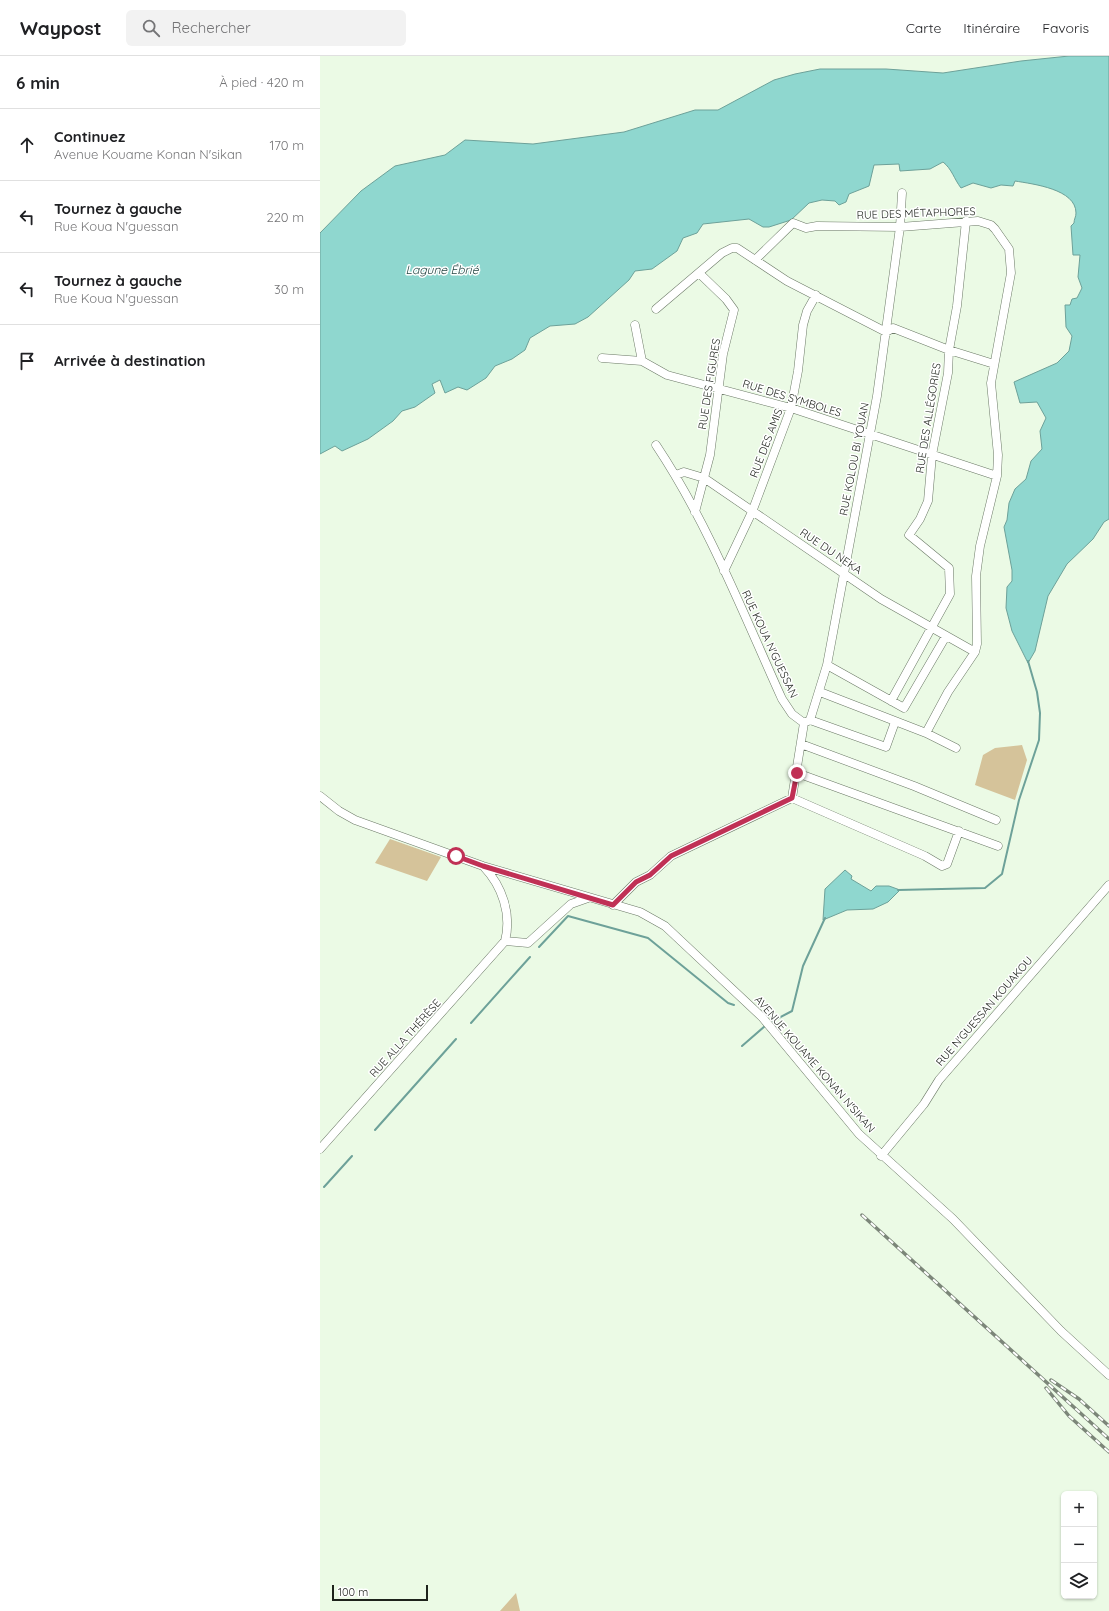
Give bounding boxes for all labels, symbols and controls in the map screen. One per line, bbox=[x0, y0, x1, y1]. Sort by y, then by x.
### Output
search box bbox=[126, 10, 406, 46]
text: Waypost bbox=[20, 16, 102, 40]
icon: search bbox=[140, 17, 162, 39]
text: Rechercher bbox=[172, 18, 251, 37]
text: Carte bbox=[906, 19, 941, 37]
text: Itinéraire bbox=[963, 19, 1020, 37]
text: Favoris bbox=[1042, 19, 1089, 37]
text: 6 min bbox=[16, 72, 60, 93]
text: À pied · 420 m bbox=[219, 74, 304, 90]
text: Continuez bbox=[54, 127, 125, 146]
icon: ahead bbox=[16, 134, 38, 156]
text: 170 m bbox=[269, 137, 304, 153]
text: Avenue Kouame Konan N'sikan bbox=[54, 146, 242, 162]
text: Tournez à gauche bbox=[54, 199, 182, 218]
street label: RUE DES MÉTAPHORES bbox=[856, 204, 976, 222]
icon: left bbox=[16, 206, 38, 228]
text: 220 m bbox=[266, 209, 304, 225]
text: Rue Koua N'guessan bbox=[54, 218, 178, 234]
water label: Lagune Ébrié bbox=[406, 262, 480, 277]
text: Tournez à gauche bbox=[54, 271, 182, 290]
icon: left bbox=[16, 278, 38, 300]
text: 30 m bbox=[274, 281, 304, 297]
text: Rue Koua N'guessan bbox=[54, 290, 178, 306]
street label: RUE DES FIGURES bbox=[695, 337, 723, 431]
icon: arrive bbox=[16, 350, 38, 372]
text: Arrivée à destination bbox=[54, 351, 206, 370]
street label: RUE DES ALLÉGORIES bbox=[912, 362, 944, 474]
street label: RUE DES SYMBOLES bbox=[741, 376, 843, 420]
street label: RUE KOLOU BI YOUAN bbox=[836, 401, 872, 517]
street label: RUE DES AMIS bbox=[746, 406, 786, 480]
street label: RUE DU NEKA bbox=[797, 525, 865, 577]
street label: RUE KOUA N'GUESSAN bbox=[739, 588, 801, 700]
route end bbox=[788, 764, 806, 782]
route start bbox=[447, 847, 465, 865]
street label: RUE N'GUESSAN KOUAKOU bbox=[933, 953, 1035, 1069]
street label: AVENUE KOUAME KONAN N'SIKAN bbox=[752, 993, 878, 1135]
street label: RUE ALLA THÉRÈSE bbox=[366, 996, 444, 1080]
map controls bbox=[1061, 1491, 1097, 1599]
button: + bbox=[1061, 1491, 1097, 1527]
button: − bbox=[1061, 1527, 1097, 1563]
button: layers bbox=[1061, 1563, 1097, 1599]
scale bar bbox=[332, 1583, 428, 1602]
text: 100 m bbox=[338, 1585, 368, 1599]

